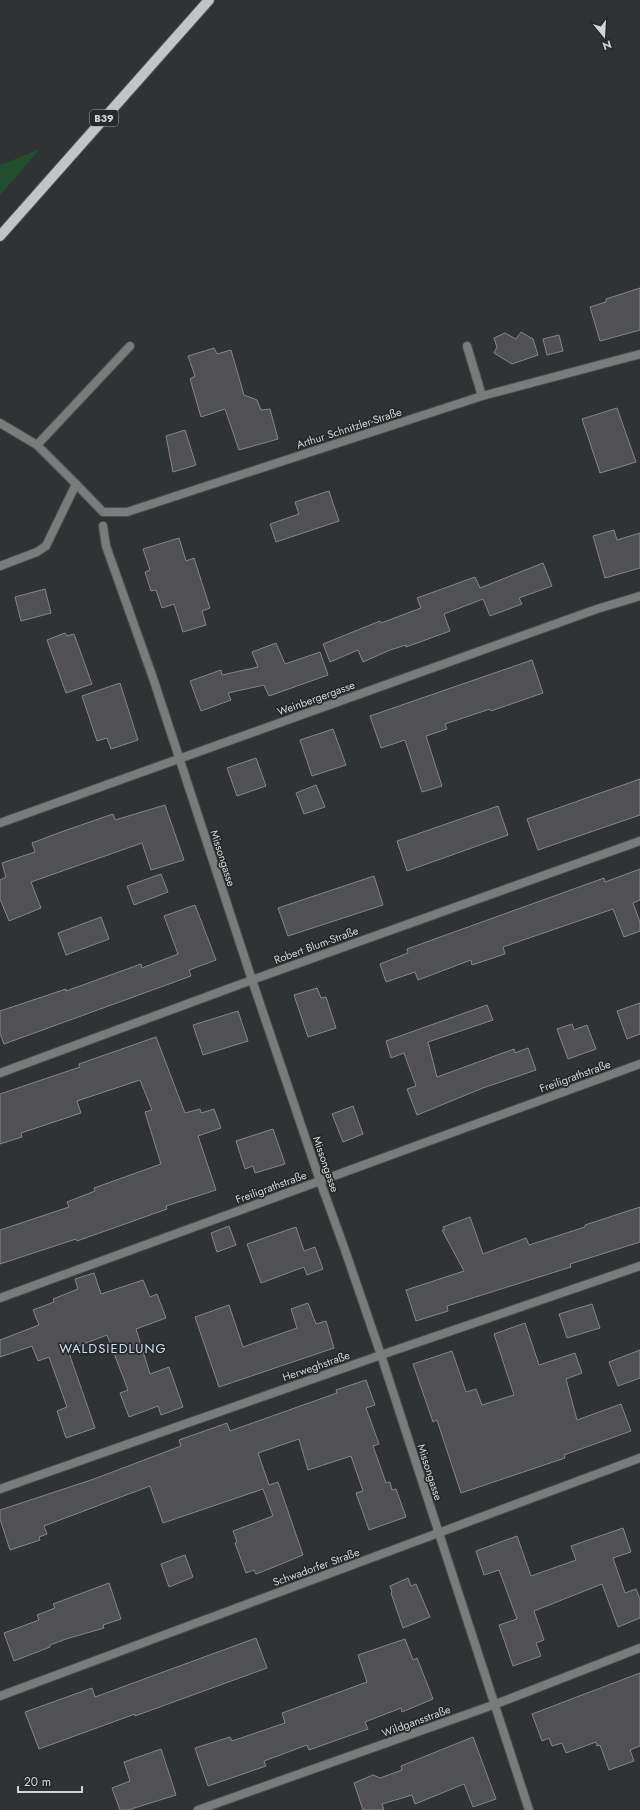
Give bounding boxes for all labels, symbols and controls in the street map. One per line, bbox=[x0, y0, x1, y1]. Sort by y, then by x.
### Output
north arrow bbox=[584, 16, 624, 56]
text: N bbox=[600, 37, 614, 54]
road number: B39 bbox=[90, 110, 118, 126]
street label: Arthur Schnitzler-Straße bbox=[294, 403, 404, 453]
street label: Weinbergergasse bbox=[275, 676, 357, 719]
street label: Missongasse bbox=[206, 828, 240, 889]
street label: Robert Blum-Straße bbox=[272, 922, 361, 968]
street label: Freiligrathstraße bbox=[537, 1056, 613, 1096]
street label: Missongasse bbox=[309, 1134, 343, 1195]
street label: Freiligrathstraße bbox=[233, 1167, 309, 1207]
district label: WALDSIEDLUNG bbox=[59, 1339, 167, 1358]
street label: Herweghstraße bbox=[280, 1347, 352, 1385]
street label: Missongasse bbox=[413, 1442, 447, 1503]
street label: Schwadorfer Straße bbox=[270, 1544, 362, 1590]
street label: Wildgansstraße bbox=[379, 1701, 453, 1741]
scale bar bbox=[18, 1768, 82, 1794]
text: 20 m bbox=[24, 1773, 51, 1791]

